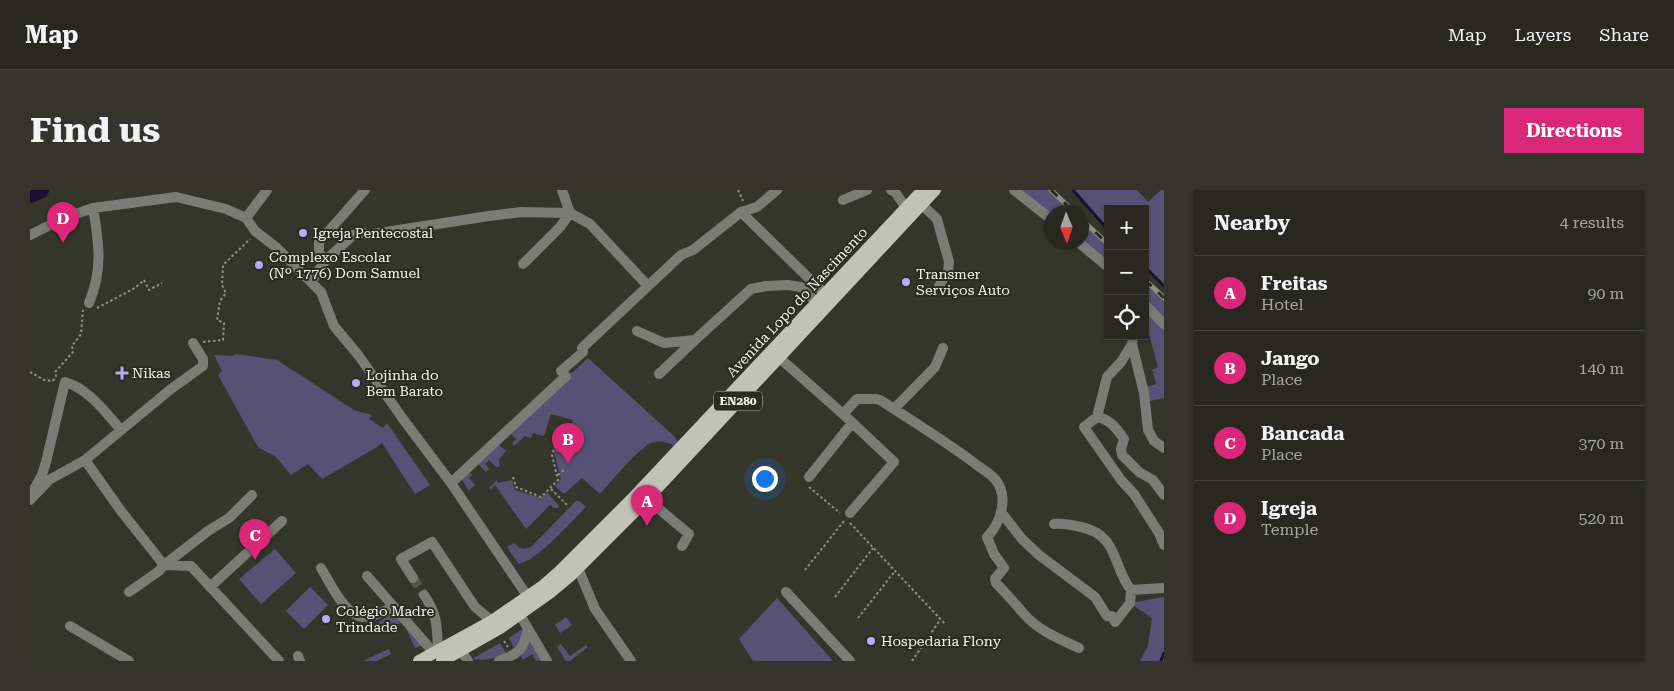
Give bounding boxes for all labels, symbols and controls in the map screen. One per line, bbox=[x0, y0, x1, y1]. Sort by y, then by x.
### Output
text: Map bbox=[25, 21, 79, 49]
text: Map bbox=[1448, 24, 1487, 45]
text: Layers bbox=[1515, 24, 1571, 45]
text: Share bbox=[1599, 24, 1649, 45]
button: Directions bbox=[1504, 108, 1644, 153]
text: Find us bbox=[30, 110, 160, 151]
pin: D bbox=[47, 202, 79, 243]
north arrow bbox=[1044, 205, 1089, 250]
map controls bbox=[1104, 205, 1149, 340]
button: + bbox=[1104, 205, 1149, 250]
text: Nearby bbox=[1214, 211, 1290, 235]
text: 4 results bbox=[1560, 213, 1624, 232]
street label: Avenida Lopo do Nascimento bbox=[723, 224, 871, 380]
place label: Igreja Pentecostal bbox=[313, 225, 434, 241]
marker: Igreja Pentecostal bbox=[297, 227, 309, 239]
place label: Complexo Escolar (Nº 1776) Dom Samuel bbox=[269, 249, 421, 281]
button: − bbox=[1104, 250, 1149, 295]
marker: Complexo Escolar (Nº 1776) Dom Samuel bbox=[253, 259, 265, 271]
place label: Transmer Serviços Auto bbox=[916, 266, 1010, 298]
text: Freitas bbox=[1261, 272, 1328, 295]
marker: Transmer Serviços Auto bbox=[900, 276, 912, 288]
text: A bbox=[1224, 284, 1236, 303]
text: 90 m bbox=[1587, 284, 1624, 303]
button: locate bbox=[1104, 295, 1149, 340]
text: Hotel bbox=[1261, 295, 1303, 314]
text: Jango bbox=[1261, 347, 1320, 370]
text: B bbox=[1224, 359, 1236, 378]
text: 140 m bbox=[1578, 359, 1624, 378]
place label: Nikas bbox=[132, 365, 171, 381]
marker: Nikas bbox=[116, 367, 128, 379]
place label: Lojinha do Bem Barato bbox=[366, 367, 443, 399]
text: Place bbox=[1261, 370, 1302, 389]
marker: Lojinha do Bem Barato bbox=[350, 377, 362, 389]
road number: EN280 bbox=[714, 392, 762, 410]
text: Bancada bbox=[1261, 422, 1344, 445]
pin: B bbox=[552, 423, 584, 464]
text: C bbox=[1224, 434, 1236, 453]
text: 370 m bbox=[1578, 434, 1624, 453]
text: Place bbox=[1261, 445, 1302, 464]
your location bbox=[752, 466, 778, 492]
pin: A bbox=[631, 485, 663, 526]
text: Igreja bbox=[1261, 497, 1317, 520]
text: D bbox=[1224, 509, 1236, 528]
text: 520 m bbox=[1578, 509, 1624, 528]
pin: C bbox=[239, 519, 271, 560]
text: Temple bbox=[1261, 520, 1318, 539]
place label: Colégio Madre Trindade bbox=[336, 603, 434, 635]
marker: Colégio Madre Trindade bbox=[320, 613, 332, 625]
place label: Hospedaria Flony bbox=[881, 633, 1002, 649]
marker: Hospedaria Flony bbox=[865, 635, 877, 647]

